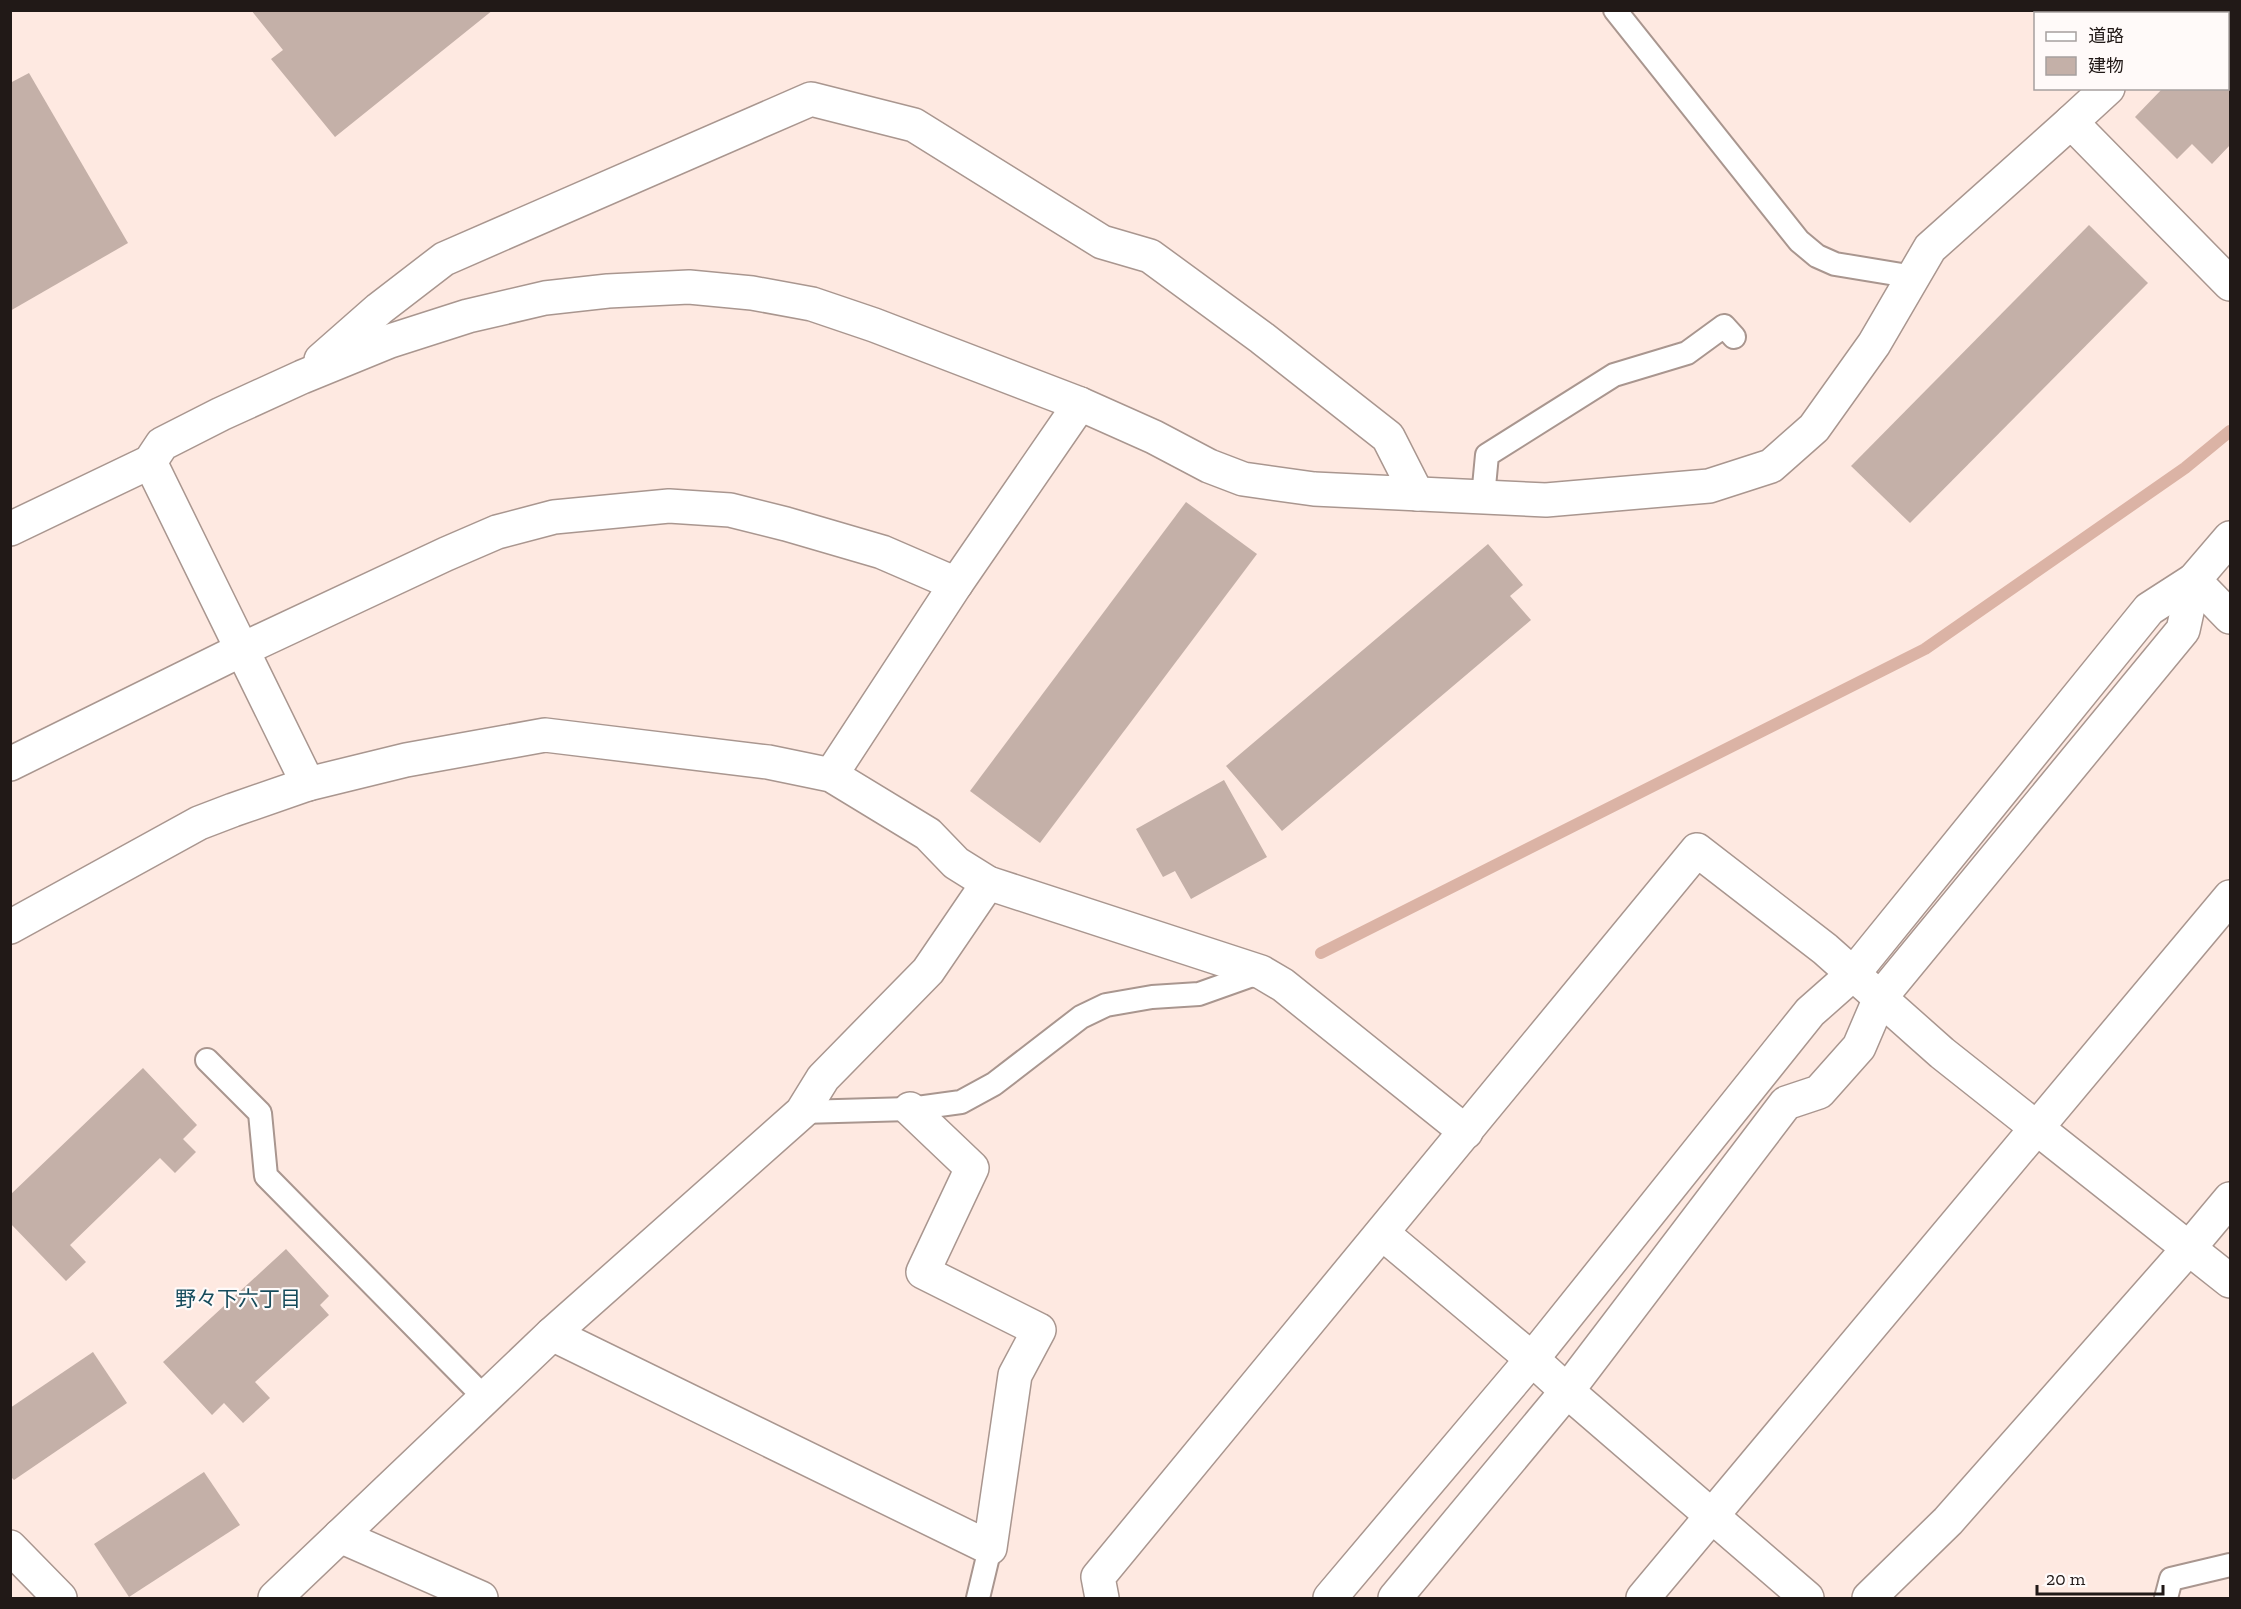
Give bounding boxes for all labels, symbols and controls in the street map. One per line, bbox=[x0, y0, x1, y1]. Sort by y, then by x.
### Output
legend bbox=[2034, 12, 2229, 90]
text: 道路 bbox=[2088, 25, 2124, 47]
text: 建物 bbox=[2088, 55, 2124, 77]
district label: 野々下六丁目 bbox=[175, 1286, 301, 1311]
scale bar bbox=[2037, 1558, 2163, 1596]
text: 20 m bbox=[2046, 1568, 2086, 1590]

